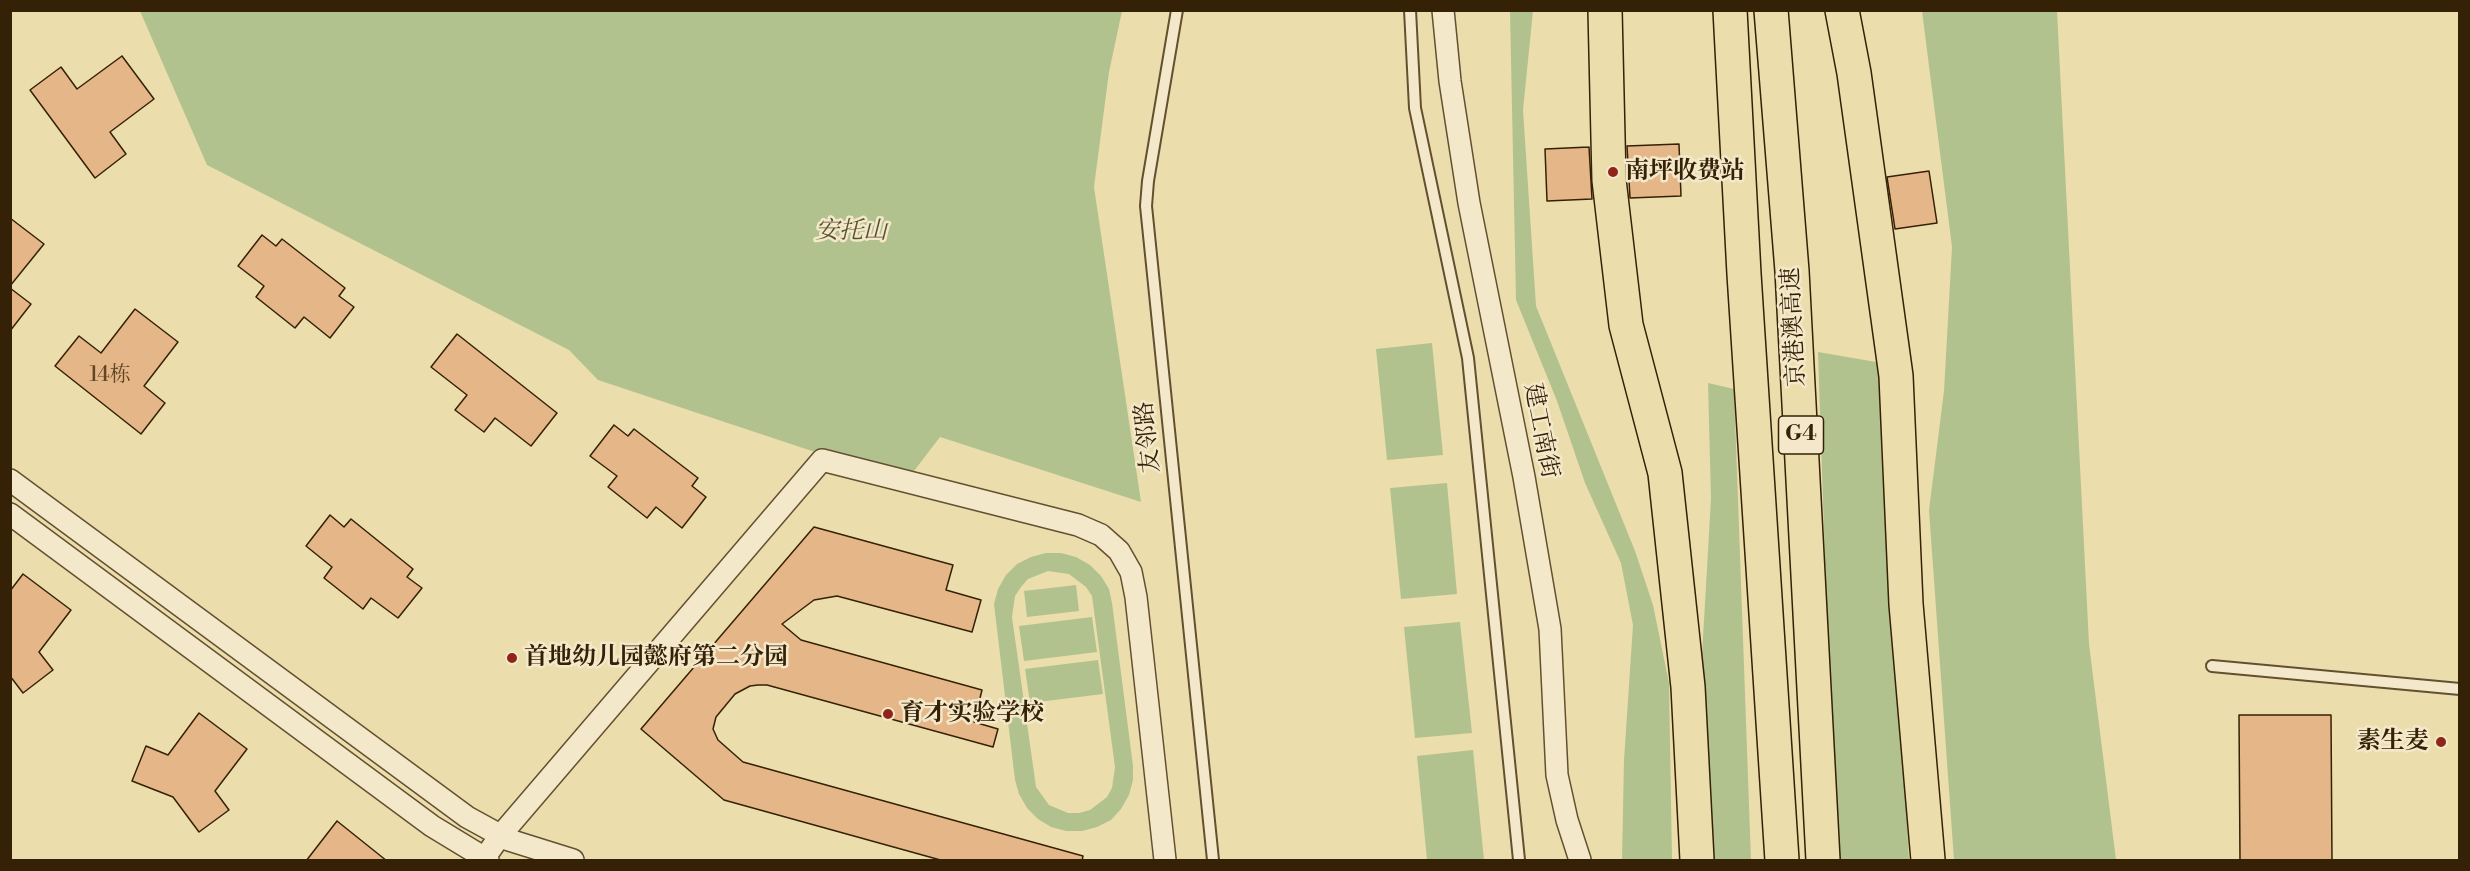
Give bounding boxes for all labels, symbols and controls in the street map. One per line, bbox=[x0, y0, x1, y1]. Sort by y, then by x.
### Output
place label: 南坪收费站 bbox=[1625, 158, 1745, 186]
marker: 南坪收费站 bbox=[1606, 165, 1620, 179]
park label: 安托山 bbox=[815, 218, 887, 246]
street label: 京港澳高速 bbox=[1777, 266, 1813, 388]
house number: 14栋 bbox=[89, 363, 131, 389]
street label: 建工南街 bbox=[1517, 381, 1563, 481]
street label: 友邻路 bbox=[1131, 400, 1167, 474]
road number: G4 bbox=[1778, 416, 1824, 454]
place label: 首地幼儿园懿府第二分园 bbox=[524, 644, 788, 672]
marker: 首地幼儿园懿府第二分园 bbox=[505, 651, 519, 665]
place label: 育才实验学校 bbox=[900, 700, 1044, 728]
marker: 育才实验学校 bbox=[881, 707, 895, 721]
place label: 素生麦 bbox=[2357, 728, 2429, 756]
marker: 素生麦 bbox=[2434, 735, 2448, 749]

